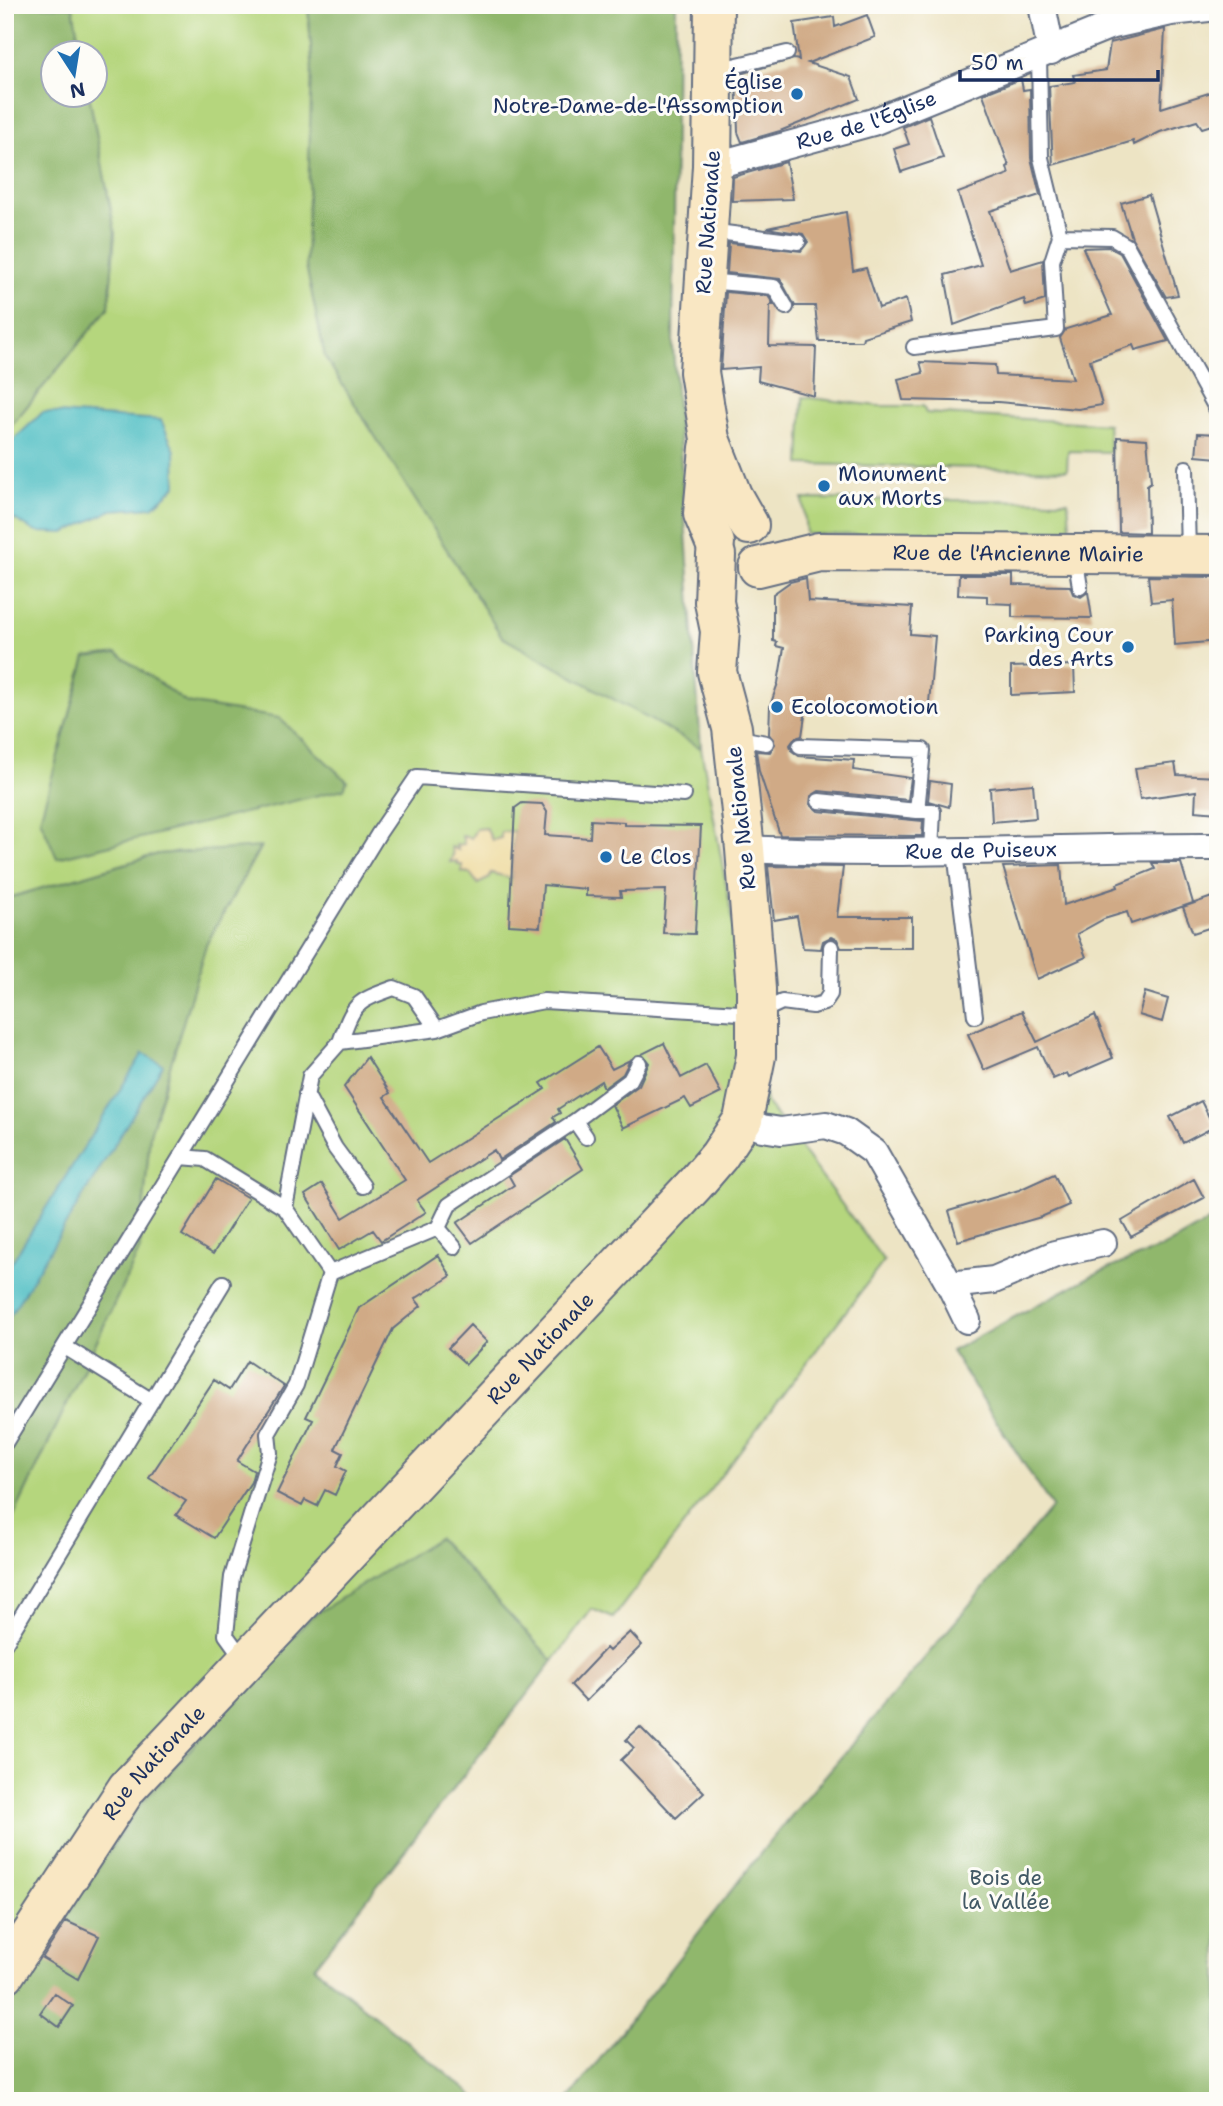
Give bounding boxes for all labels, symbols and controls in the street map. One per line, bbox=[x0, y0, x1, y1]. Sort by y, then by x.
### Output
north arrow bbox=[38, 38, 108, 108]
scale bar bbox=[960, 38, 1158, 82]
text: 50 m bbox=[971, 49, 1024, 77]
place label: Église Notre-Dame-de-l'Assomption bbox=[493, 67, 783, 120]
text: N bbox=[67, 76, 87, 104]
street label: Rue de l'Église bbox=[793, 84, 941, 156]
marker: Église Notre-Dame-de-l'Assomption bbox=[789, 86, 805, 102]
street label: Rue Nationale bbox=[689, 149, 727, 295]
place label: Monument aux Morts bbox=[838, 460, 947, 512]
marker: Monument aux Morts bbox=[816, 478, 832, 494]
street label: Rue de l'Ancienne Mairie bbox=[892, 539, 1144, 568]
place label: Parking Cour des Arts bbox=[984, 621, 1114, 673]
marker: Parking Cour des Arts bbox=[1120, 639, 1136, 655]
place label: Ecolocomotion bbox=[791, 693, 939, 721]
marker: Ecolocomotion bbox=[769, 699, 785, 715]
street label: Rue Nationale bbox=[720, 745, 762, 891]
street label: Rue de Puiseux bbox=[905, 835, 1057, 866]
place label: Le Clos bbox=[620, 843, 692, 871]
marker: Le Clos bbox=[598, 849, 614, 865]
street label: Rue Nationale bbox=[481, 1286, 600, 1411]
street label: Rue Nationale bbox=[96, 1699, 212, 1826]
park label: Bois de la Vallée bbox=[962, 1864, 1050, 1916]

